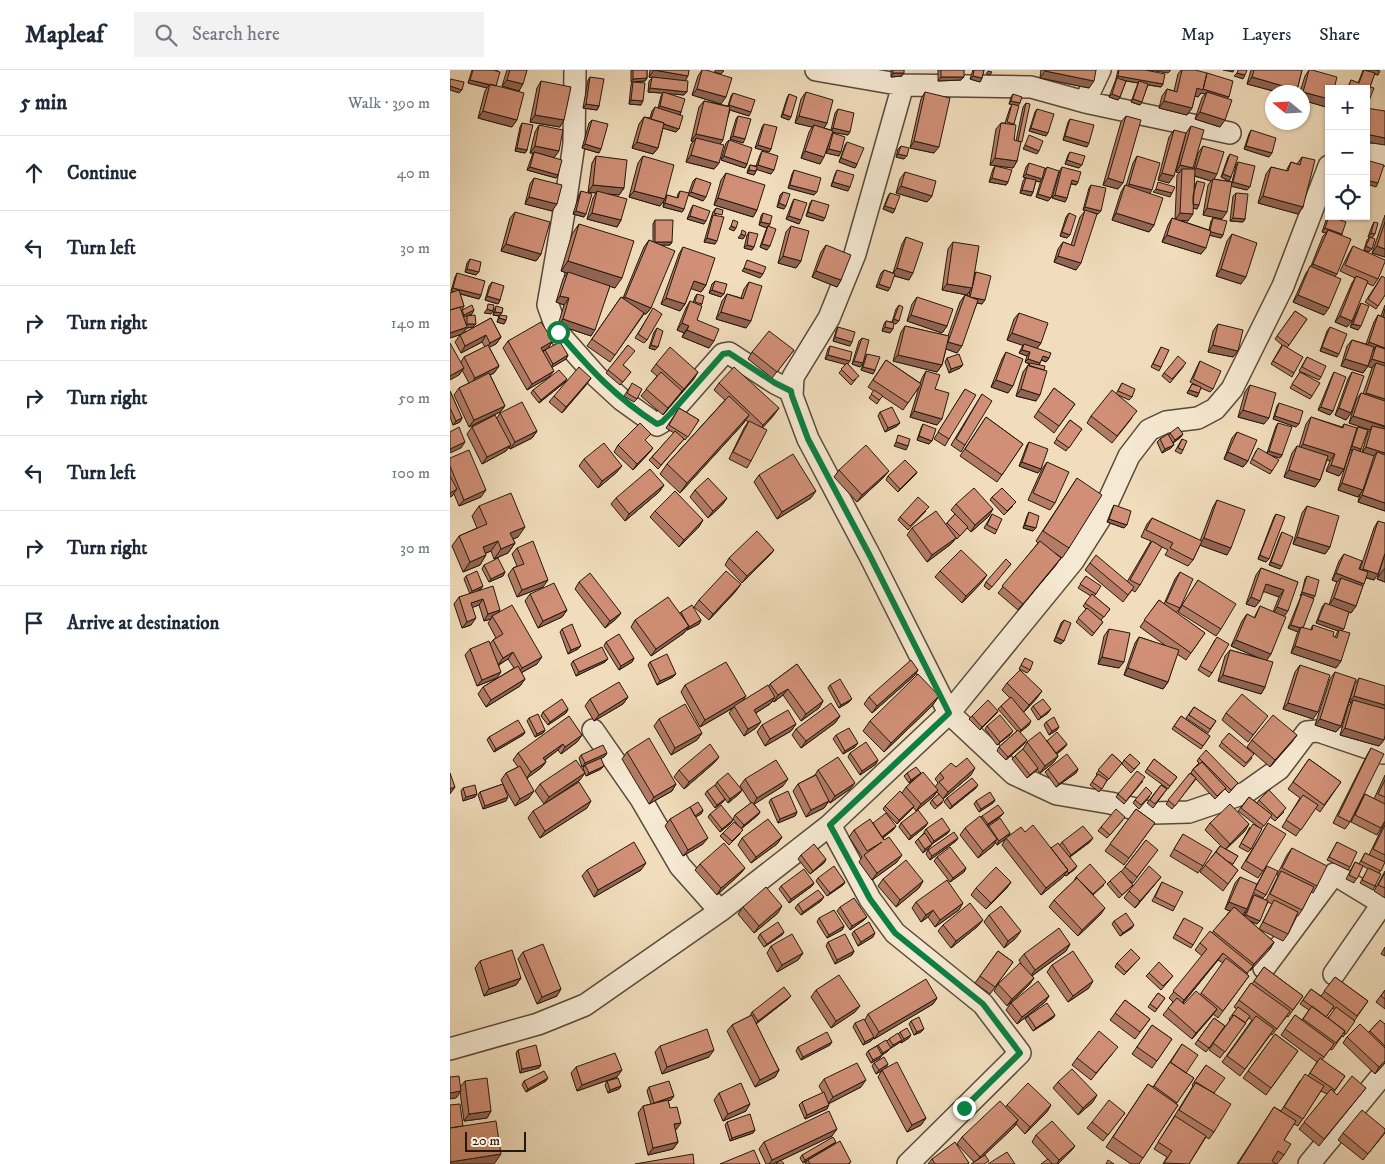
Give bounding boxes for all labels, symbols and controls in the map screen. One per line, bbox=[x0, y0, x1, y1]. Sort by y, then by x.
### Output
search box bbox=[134, 12, 484, 57]
text: Mapleaf bbox=[25, 20, 104, 50]
icon: search bbox=[152, 21, 180, 49]
text: Search here bbox=[192, 23, 280, 46]
text: Map bbox=[1181, 24, 1214, 46]
text: Layers bbox=[1242, 24, 1291, 46]
text: Share bbox=[1319, 24, 1360, 46]
north arrow bbox=[1265, 85, 1310, 130]
map controls bbox=[1325, 85, 1370, 220]
button: + bbox=[1325, 85, 1370, 130]
text: 5 min bbox=[20, 90, 67, 116]
text: Walk · 390 m bbox=[348, 93, 430, 113]
button: − bbox=[1325, 130, 1370, 175]
icon: ahead bbox=[20, 159, 48, 187]
text: Continue bbox=[67, 162, 137, 185]
text: 40 m bbox=[397, 163, 430, 183]
button: locate bbox=[1325, 175, 1370, 220]
icon: left bbox=[20, 234, 48, 262]
text: Turn left bbox=[67, 237, 136, 260]
text: 30 m bbox=[400, 238, 430, 258]
icon: right bbox=[20, 309, 48, 337]
text: Turn right bbox=[67, 312, 147, 335]
text: 140 m bbox=[391, 313, 430, 333]
route start bbox=[547, 321, 570, 344]
icon: right bbox=[20, 384, 48, 412]
text: Turn right bbox=[67, 387, 147, 410]
text: 50 m bbox=[398, 388, 430, 408]
icon: left bbox=[20, 459, 48, 487]
text: Turn left bbox=[67, 462, 136, 485]
text: 100 m bbox=[392, 463, 430, 483]
icon: right bbox=[20, 534, 48, 562]
text: Turn right bbox=[67, 537, 147, 560]
text: 30 m bbox=[400, 538, 430, 558]
icon: arrive bbox=[20, 609, 48, 637]
text: Arrive at destination bbox=[67, 612, 219, 635]
route end bbox=[953, 1097, 976, 1120]
scale bar bbox=[465, 1129, 526, 1152]
text: 20 m bbox=[472, 1132, 500, 1150]

